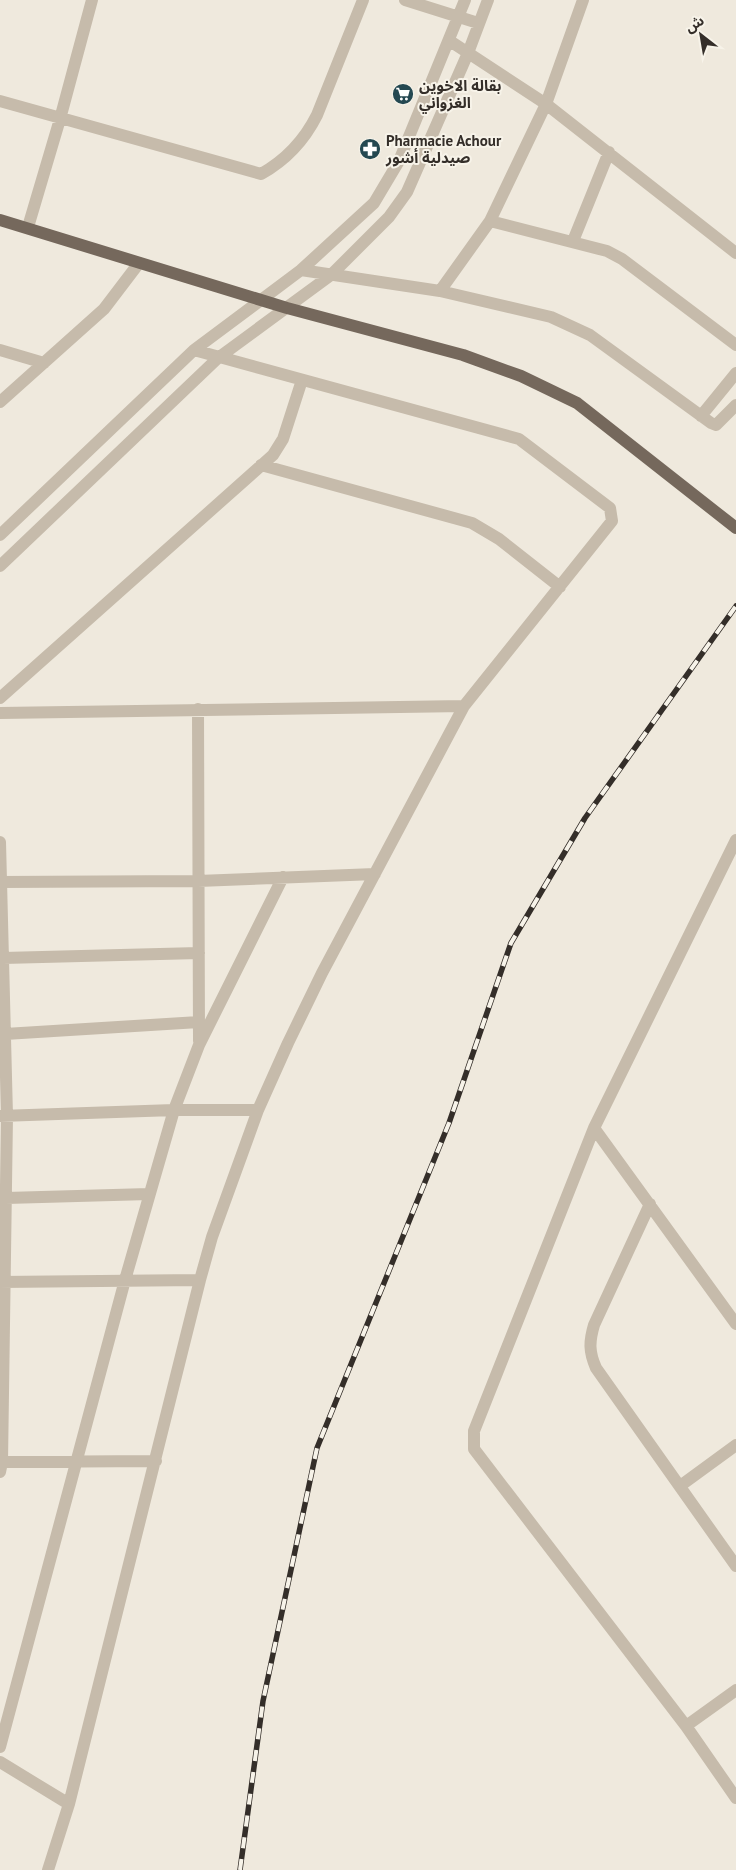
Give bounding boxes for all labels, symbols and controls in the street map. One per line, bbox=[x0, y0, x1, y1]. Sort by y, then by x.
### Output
north arrow bbox=[676, 10, 726, 60]
text: ش bbox=[681, 11, 707, 37]
place label: بقالة الاخوين الغزواني bbox=[419, 76, 501, 114]
supermarket icon: بقالة الاخوين الغزواني bbox=[391, 82, 415, 106]
place label: Pharmacie Achour صيدلية أشور bbox=[385, 131, 502, 167]
pharmacy icon: Pharmacie Achour صيدلية أشور bbox=[358, 137, 382, 161]

